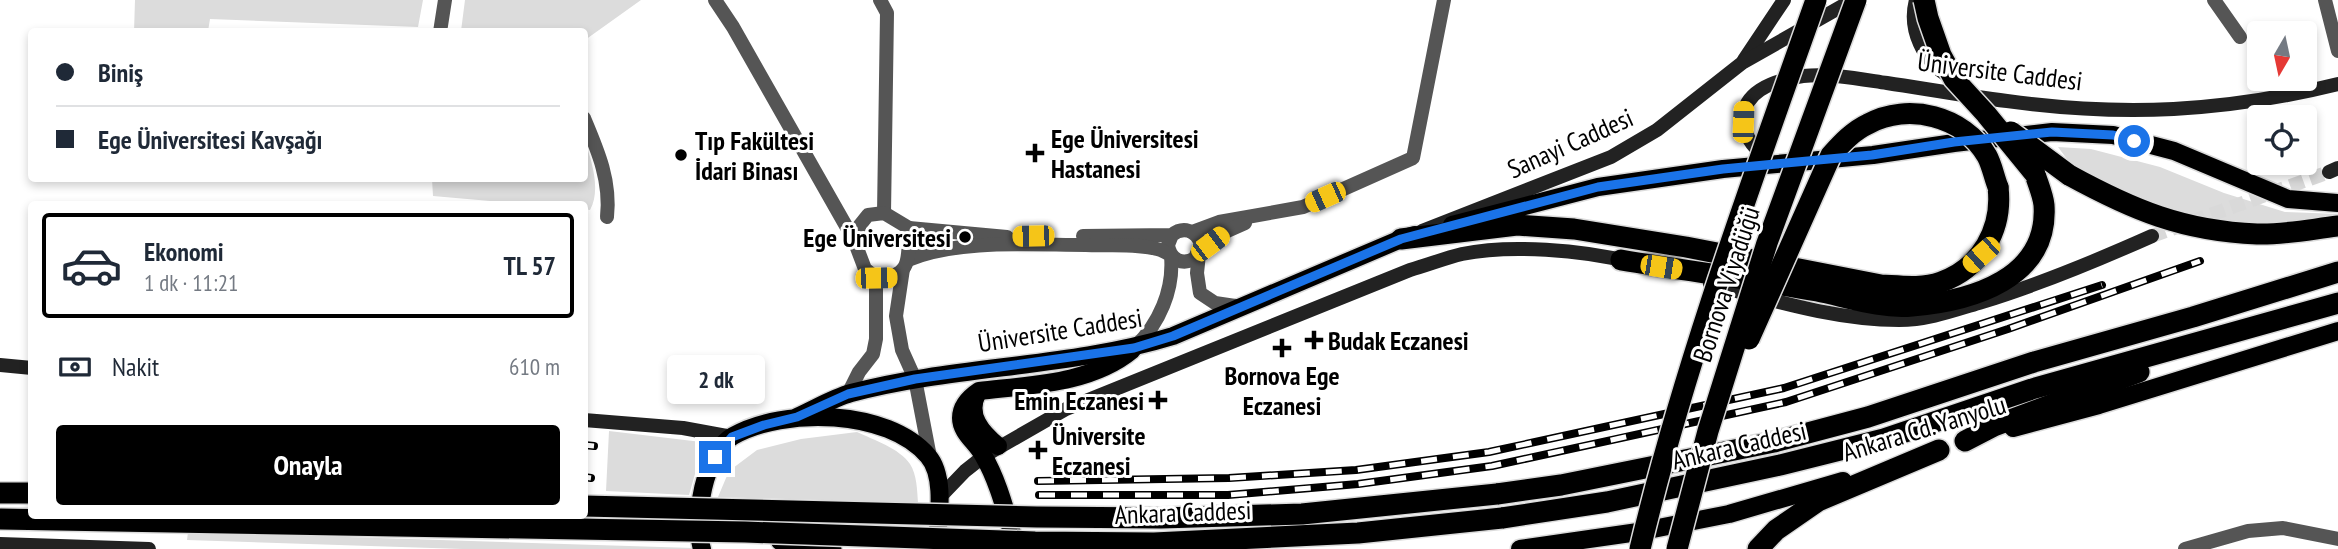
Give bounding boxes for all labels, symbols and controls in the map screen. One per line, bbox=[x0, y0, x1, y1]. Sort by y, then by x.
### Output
north arrow bbox=[2247, 21, 2317, 91]
map controls bbox=[2247, 21, 2317, 175]
street label: Üniversite Caddesi bbox=[1916, 45, 2084, 97]
text: Biniş bbox=[98, 56, 143, 89]
street label: Sanayi Caddesi bbox=[1502, 101, 1638, 185]
car bbox=[1732, 101, 1755, 143]
button: locate bbox=[2247, 105, 2317, 175]
place label: Ege Üniversitesi Hastanesi bbox=[1051, 122, 1199, 185]
text: Ege Üniversitesi Kavşağı bbox=[98, 123, 322, 156]
place label: Tıp Fakültesi İdari Binası bbox=[695, 124, 814, 187]
route start bbox=[2118, 125, 2150, 157]
marker: Ege Üniversitesi Hastanesi bbox=[1025, 143, 1045, 163]
marker: Tıp Fakültesi İdari Binası bbox=[673, 147, 689, 163]
car bbox=[1302, 179, 1349, 215]
street label: Bornova Viyadüğü bbox=[1685, 202, 1767, 366]
place label: Ege Üniversitesi bbox=[803, 221, 951, 254]
car bbox=[1187, 223, 1234, 265]
car bbox=[1012, 225, 1055, 247]
marker: Ege Üniversitesi bbox=[957, 229, 973, 245]
car bbox=[1959, 233, 2004, 277]
icon: car bbox=[60, 234, 123, 297]
text: Ekonomi bbox=[144, 235, 224, 268]
text: TL 57 bbox=[504, 249, 556, 282]
car bbox=[1639, 253, 1684, 281]
car bbox=[855, 267, 898, 289]
text: 1 dk · 11:21 bbox=[144, 268, 238, 297]
street label: Üniversite Caddesi bbox=[976, 301, 1144, 359]
place label: Budak Eczanesi bbox=[1328, 324, 1469, 357]
marker: Budak Eczanesi bbox=[1306, 332, 1322, 348]
marker: Bornova Ege Eczanesi bbox=[1274, 340, 1290, 356]
icon: cash bbox=[56, 348, 94, 386]
text: Nakit bbox=[112, 350, 159, 383]
text: 610 m bbox=[509, 352, 560, 381]
callout: 2 dk bbox=[666, 356, 764, 405]
place label: Bornova Ege Eczanesi bbox=[1224, 359, 1340, 422]
text: 2 dk bbox=[698, 365, 734, 394]
place label: Emin Eczanesi bbox=[1014, 384, 1144, 417]
street label: Ankara Cd. Yanyolu bbox=[1839, 388, 2009, 468]
marker: Emin Eczanesi bbox=[1150, 392, 1166, 408]
street label: Ankara Caddesi bbox=[1669, 414, 1809, 476]
place label: Üniversite Eczanesi bbox=[1052, 419, 1146, 482]
button: Onayla bbox=[56, 425, 560, 505]
route end bbox=[699, 441, 731, 473]
marker: Üniversite Eczanesi bbox=[1030, 442, 1046, 458]
street label: Ankara Caddesi bbox=[1114, 493, 1252, 531]

